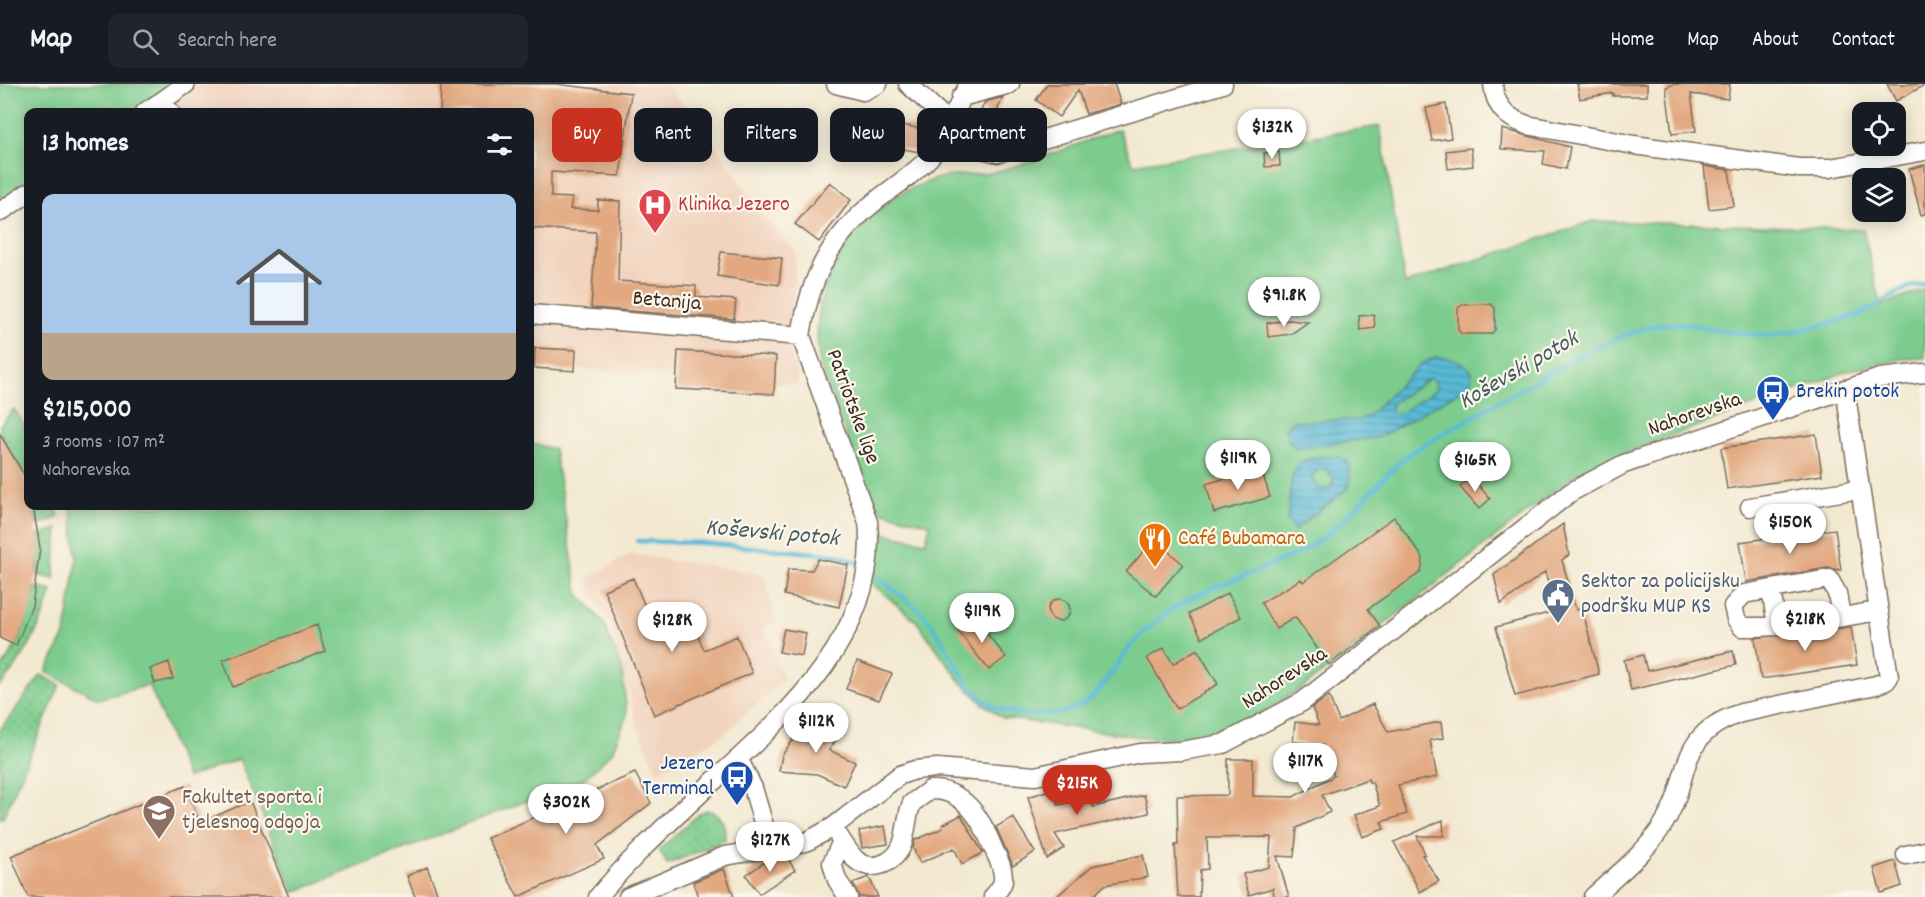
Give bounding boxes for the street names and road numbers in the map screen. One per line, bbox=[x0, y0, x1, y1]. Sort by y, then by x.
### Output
street label: Betanija bbox=[631, 284, 703, 320]
street label: Patriotske lige bbox=[817, 345, 887, 469]
street label: Nahorevska bbox=[1644, 384, 1746, 445]
street label: Nahorevska bbox=[1236, 639, 1335, 718]

